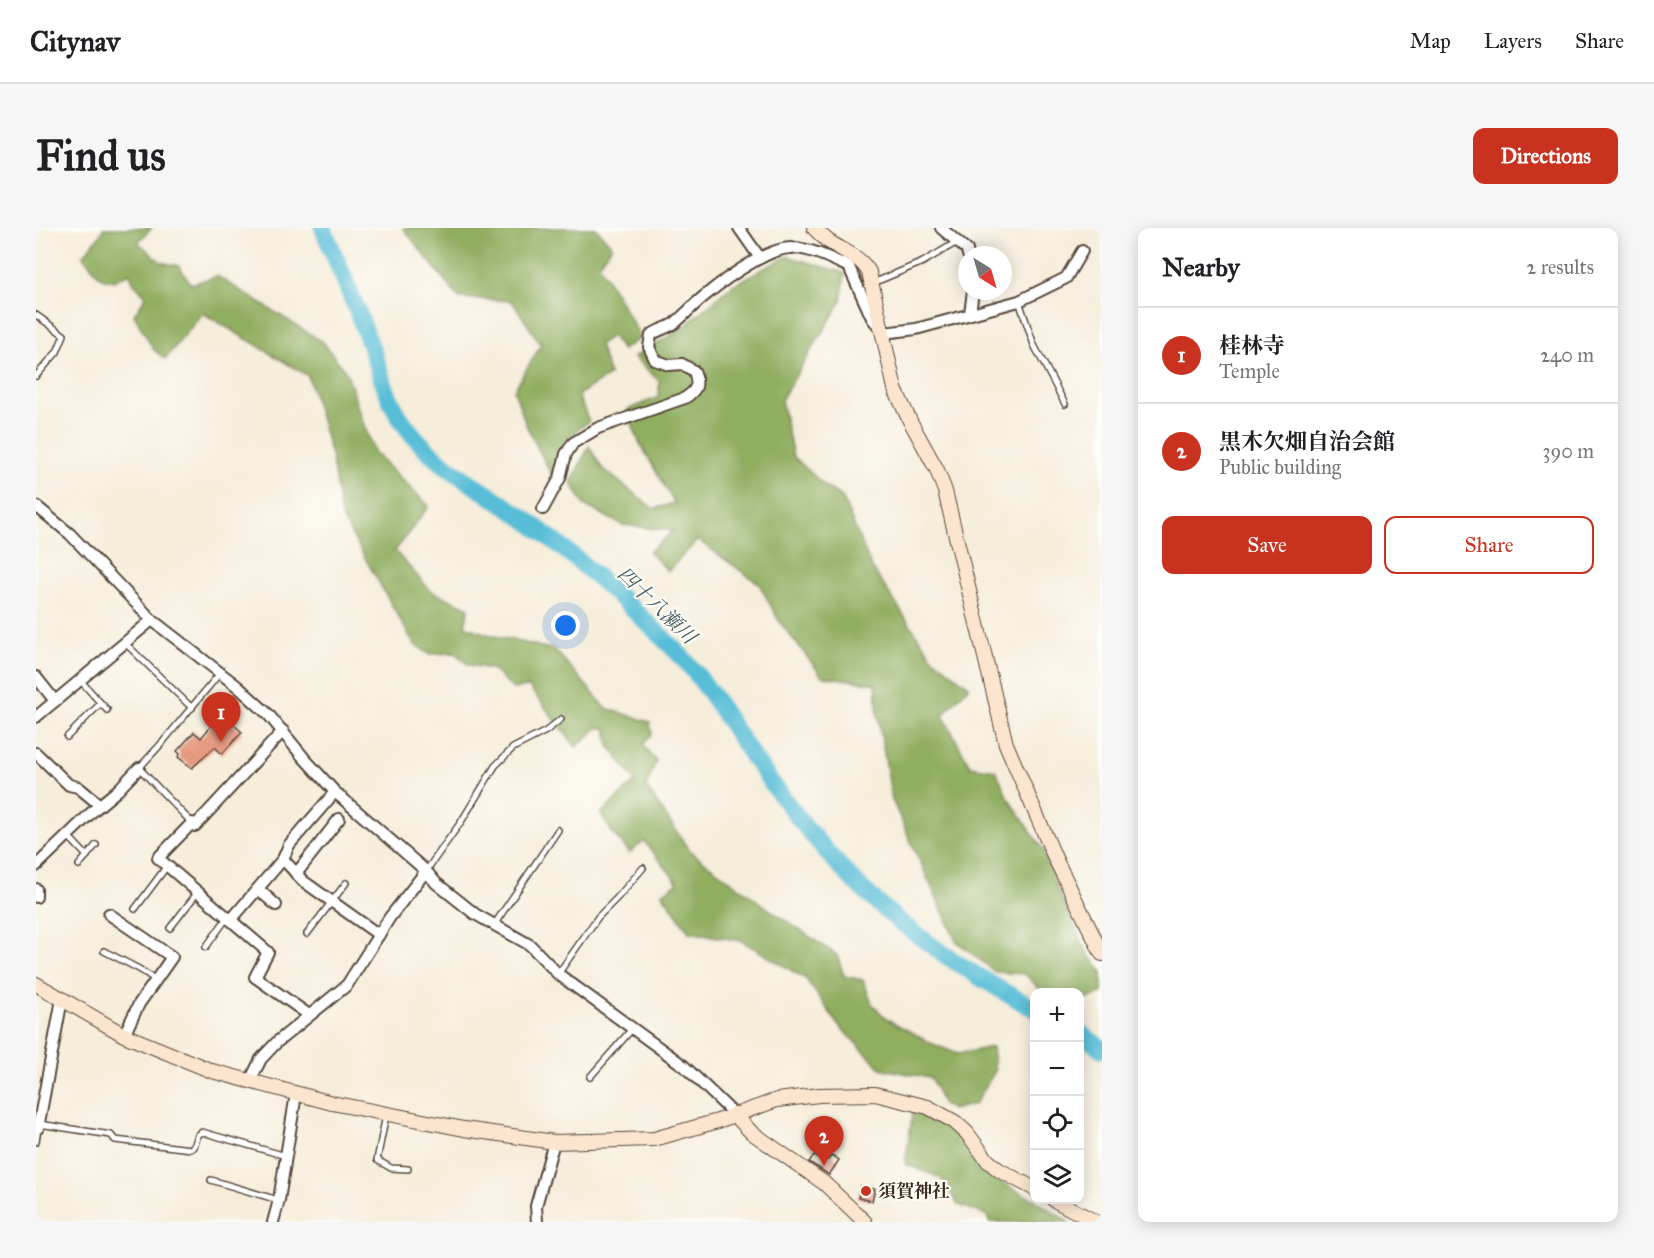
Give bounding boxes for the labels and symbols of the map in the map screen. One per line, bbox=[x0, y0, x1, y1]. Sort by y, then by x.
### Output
north arrow bbox=[958, 246, 1012, 300]
water label: 四十八瀬川 bbox=[613, 562, 703, 650]
your location bbox=[551, 611, 580, 640]
pin: 1 bbox=[202, 692, 240, 742]
pin: 2 bbox=[804, 1116, 844, 1166]
place label: 須賀神社 bbox=[878, 1180, 950, 1202]
marker: 須賀神社 bbox=[859, 1184, 873, 1198]

